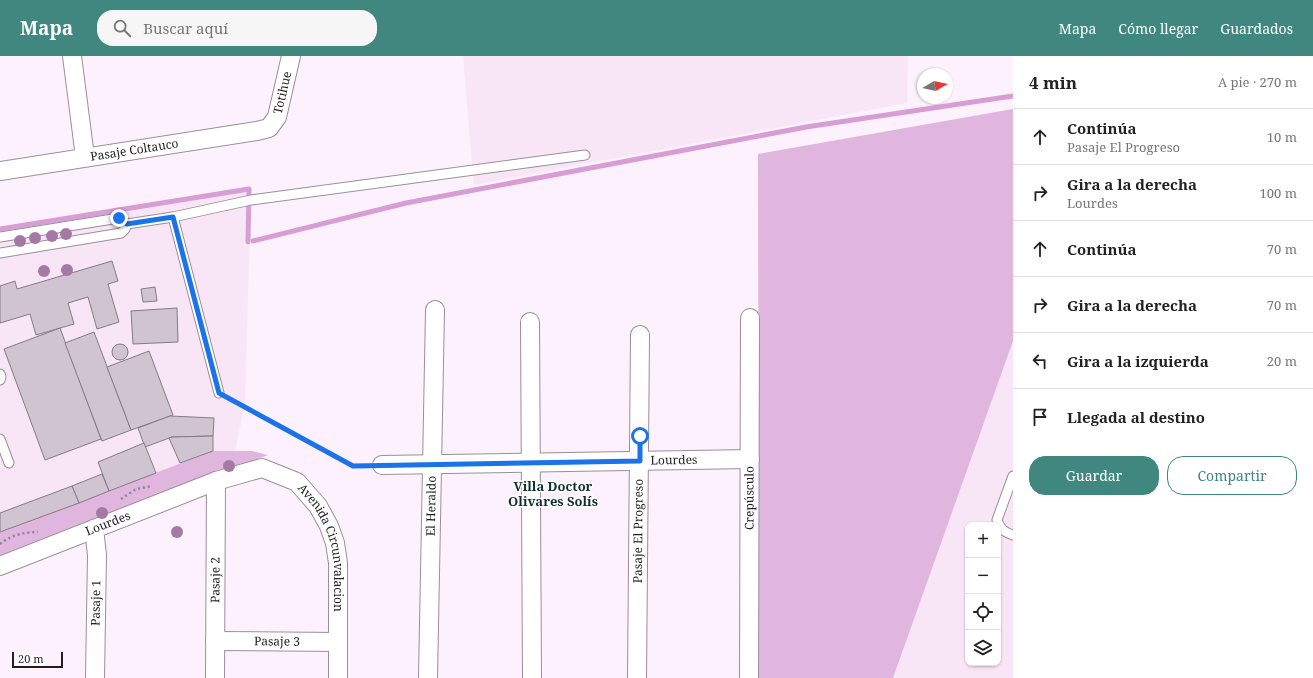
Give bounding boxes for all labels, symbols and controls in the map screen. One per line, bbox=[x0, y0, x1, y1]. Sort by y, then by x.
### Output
search box bbox=[97, 10, 377, 46]
text: Mapa bbox=[20, 15, 73, 41]
icon: search bbox=[111, 17, 133, 39]
text: Buscar aquí bbox=[143, 18, 228, 38]
text: Mapa bbox=[1059, 19, 1096, 38]
text: Cómo llegar bbox=[1118, 19, 1198, 38]
text: Guardados bbox=[1220, 19, 1293, 38]
north arrow bbox=[917, 68, 953, 104]
street label: Totihue bbox=[269, 70, 295, 116]
text: 4 min bbox=[1029, 71, 1077, 94]
text: A pie · 270 m bbox=[1218, 73, 1297, 91]
text: Continúa bbox=[1067, 118, 1137, 138]
icon: ahead bbox=[1029, 126, 1051, 148]
text: 10 m bbox=[1267, 128, 1297, 146]
street label: Pasaje Coltauco bbox=[89, 134, 180, 165]
text: Pasaje El Progreso bbox=[1067, 138, 1180, 156]
text: Gira a la derecha bbox=[1067, 174, 1197, 194]
icon: right bbox=[1029, 182, 1051, 204]
text: 100 m bbox=[1260, 184, 1297, 202]
text: Lourdes bbox=[1067, 194, 1118, 212]
route end bbox=[110, 209, 128, 227]
icon: ahead bbox=[1029, 238, 1051, 260]
text: Continúa bbox=[1067, 239, 1137, 259]
text: 70 m bbox=[1267, 240, 1297, 258]
icon: right bbox=[1029, 294, 1051, 316]
text: Gira a la derecha bbox=[1067, 295, 1197, 315]
text: 70 m bbox=[1267, 296, 1297, 314]
icon: left bbox=[1029, 350, 1051, 372]
text: Gira a la izquierda bbox=[1067, 351, 1209, 371]
text: 20 m bbox=[1267, 352, 1297, 370]
icon: arrive bbox=[1029, 406, 1051, 428]
text: Llegada al destino bbox=[1067, 407, 1205, 427]
route start bbox=[631, 427, 649, 445]
street label: Lourdes bbox=[650, 451, 698, 469]
button: Guardar bbox=[1029, 456, 1159, 495]
button: Compartir bbox=[1167, 456, 1297, 495]
street label: Crepúsculo bbox=[740, 466, 758, 530]
street label: El Heraldo bbox=[422, 476, 440, 536]
district label: Villa Doctor Olivares Solís bbox=[508, 477, 598, 510]
street label: Pasaje El Progreso bbox=[629, 479, 647, 583]
street label: Avenida Circunvalacion bbox=[294, 480, 347, 612]
street label: Lourdes bbox=[83, 507, 133, 540]
map controls bbox=[965, 522, 1001, 666]
button: + bbox=[965, 522, 1001, 558]
street label: Pasaje 2 bbox=[206, 557, 224, 603]
button: − bbox=[965, 558, 1001, 594]
street label: Pasaje 1 bbox=[87, 580, 104, 626]
button: locate bbox=[965, 594, 1001, 630]
button: layers bbox=[965, 630, 1001, 666]
street label: Pasaje 3 bbox=[254, 632, 300, 650]
scale bar bbox=[12, 650, 63, 669]
text: 20 m bbox=[18, 651, 44, 666]

